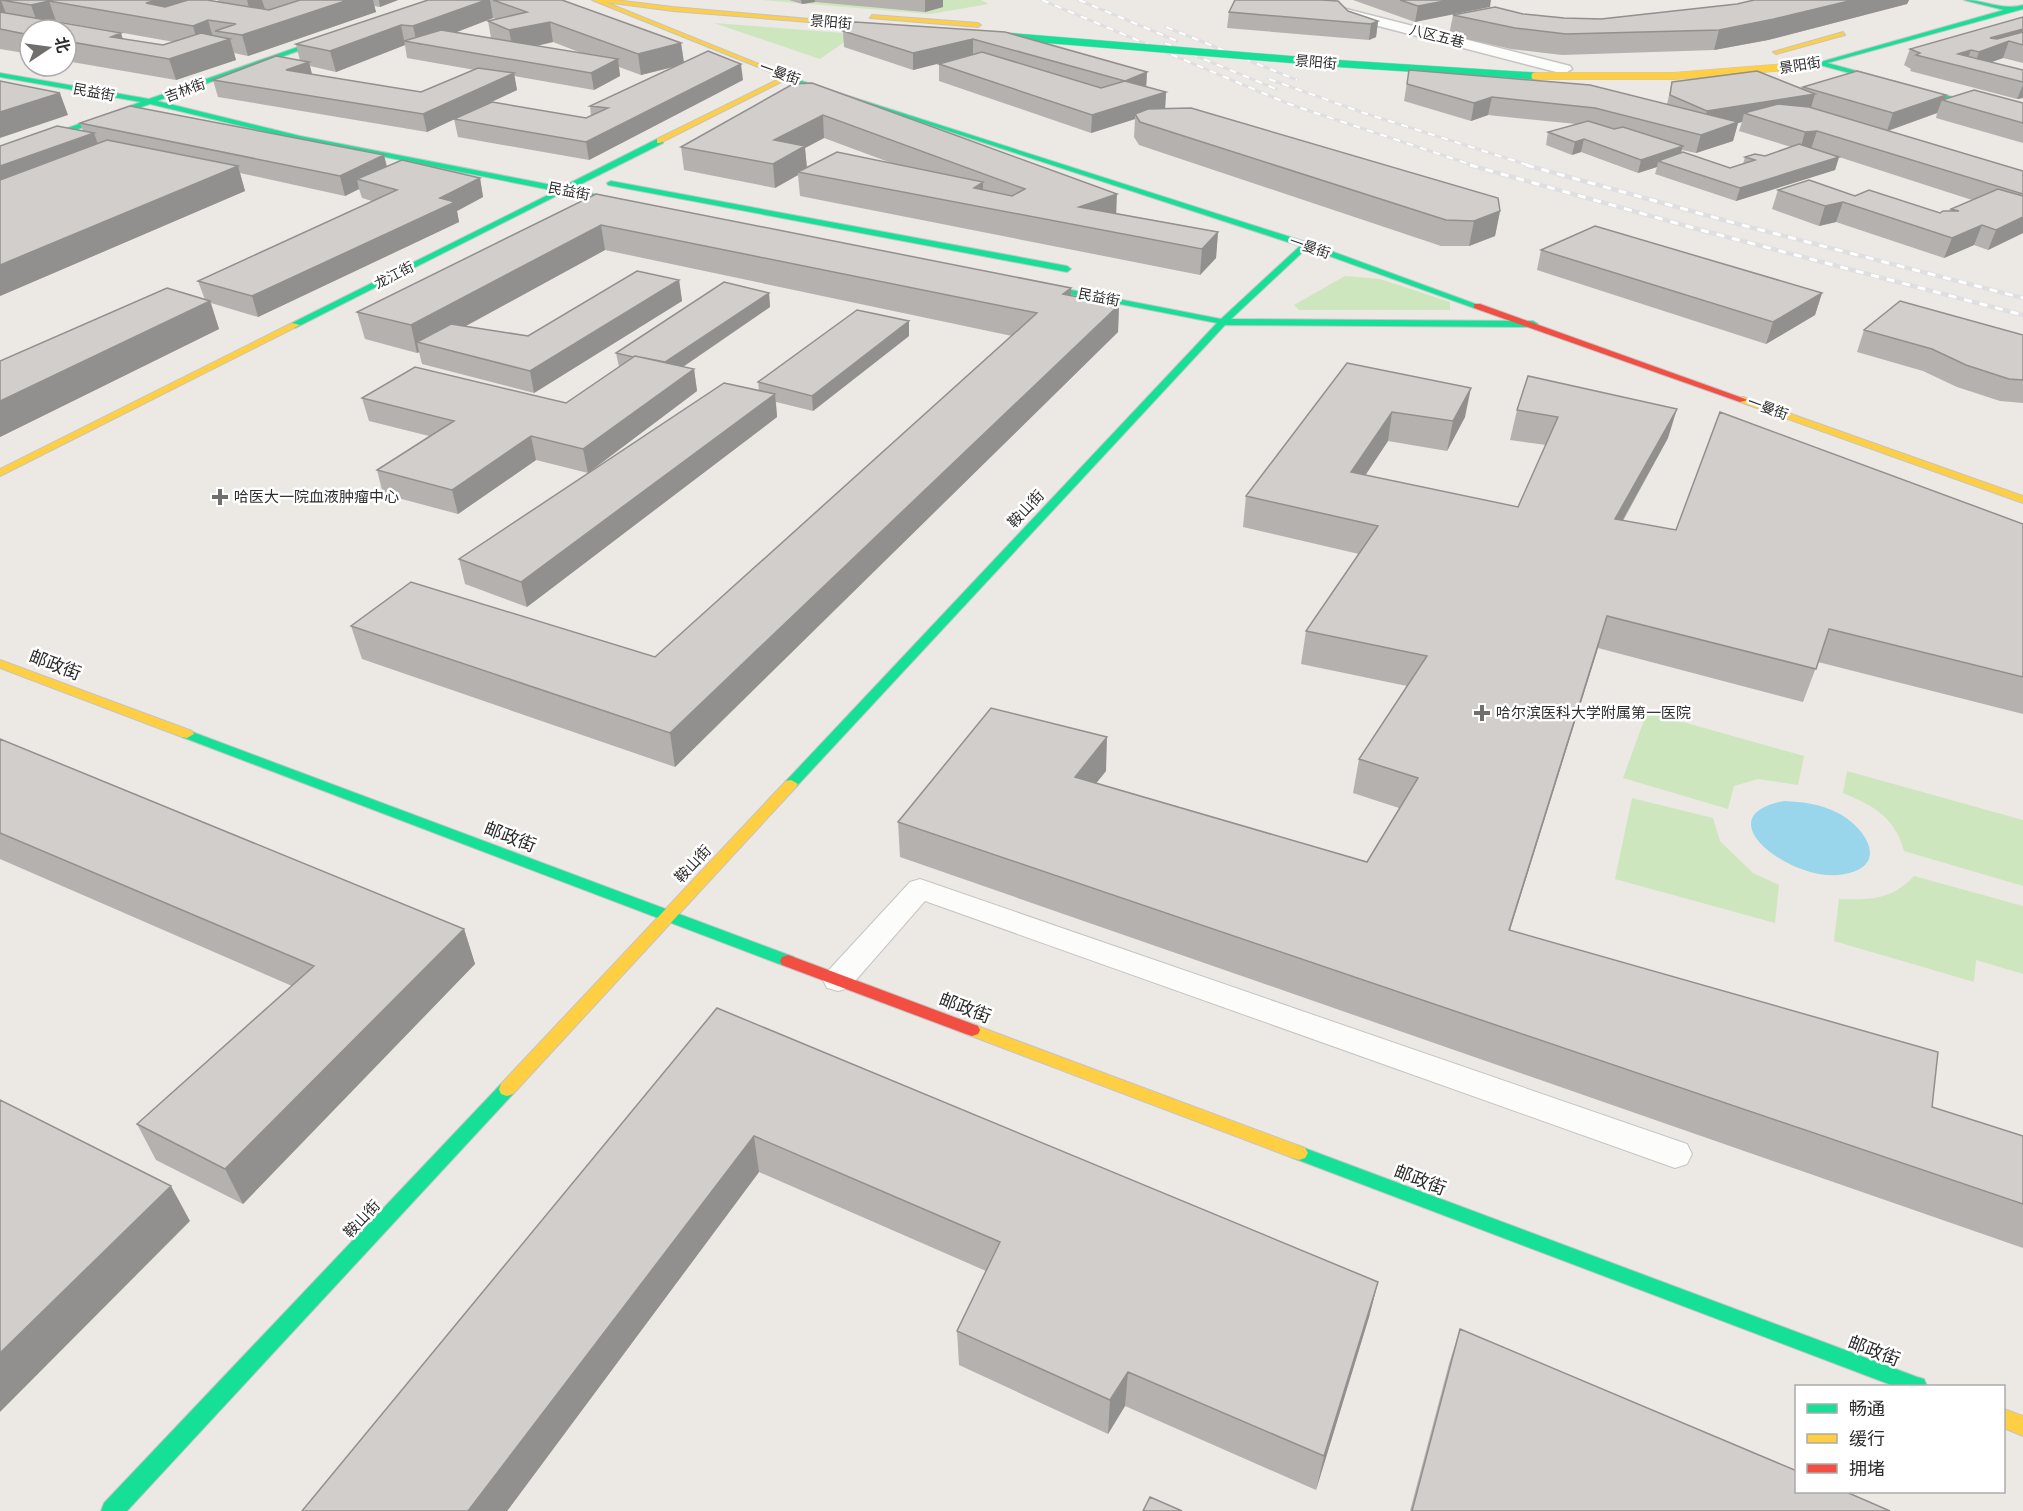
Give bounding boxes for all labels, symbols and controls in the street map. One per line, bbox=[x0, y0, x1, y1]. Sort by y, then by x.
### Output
street label: 景阳街 bbox=[809, 11, 853, 32]
north arrow bbox=[18, 18, 78, 78]
street label: 八区五巷 bbox=[1408, 20, 1466, 51]
text: 北 bbox=[51, 35, 74, 55]
street label: 景阳街 bbox=[1294, 51, 1338, 72]
street label: 景阳街 bbox=[1778, 53, 1822, 76]
street label: 一曼街 bbox=[758, 57, 803, 88]
street label: 吉林街 bbox=[162, 74, 207, 105]
street label: 民益街 bbox=[72, 79, 116, 104]
street label: 民益街 bbox=[547, 178, 591, 203]
street label: 一曼街 bbox=[1288, 232, 1333, 261]
street label: 龙江街 bbox=[371, 257, 416, 292]
street label: 民益街 bbox=[1077, 284, 1121, 309]
street label: 一曼街 bbox=[1746, 392, 1791, 423]
street label: 鞍山街 bbox=[1003, 486, 1048, 532]
place label: 哈医大一院血液肿瘤中心 bbox=[234, 487, 399, 506]
marker: 哈医大一院血液肿瘤中心 bbox=[211, 488, 229, 506]
street label: 邮政街 bbox=[26, 645, 84, 684]
place label: 哈尔滨医科大学附属第一医院 bbox=[1496, 703, 1691, 722]
marker: 哈尔滨医科大学附属第一医院 bbox=[1473, 704, 1491, 722]
street label: 邮政街 bbox=[481, 817, 539, 856]
street label: 鞍山街 bbox=[670, 841, 715, 887]
street label: 邮政街 bbox=[936, 988, 994, 1027]
street label: 邮政街 bbox=[1391, 1160, 1449, 1199]
street label: 鞍山街 bbox=[339, 1196, 384, 1242]
street label: 邮政街 bbox=[1845, 1331, 1903, 1370]
legend bbox=[1795, 1385, 2005, 1493]
text: 畅通 bbox=[1849, 1398, 1885, 1419]
text: 缓行 bbox=[1849, 1428, 1885, 1449]
text: 拥堵 bbox=[1849, 1458, 1885, 1479]

